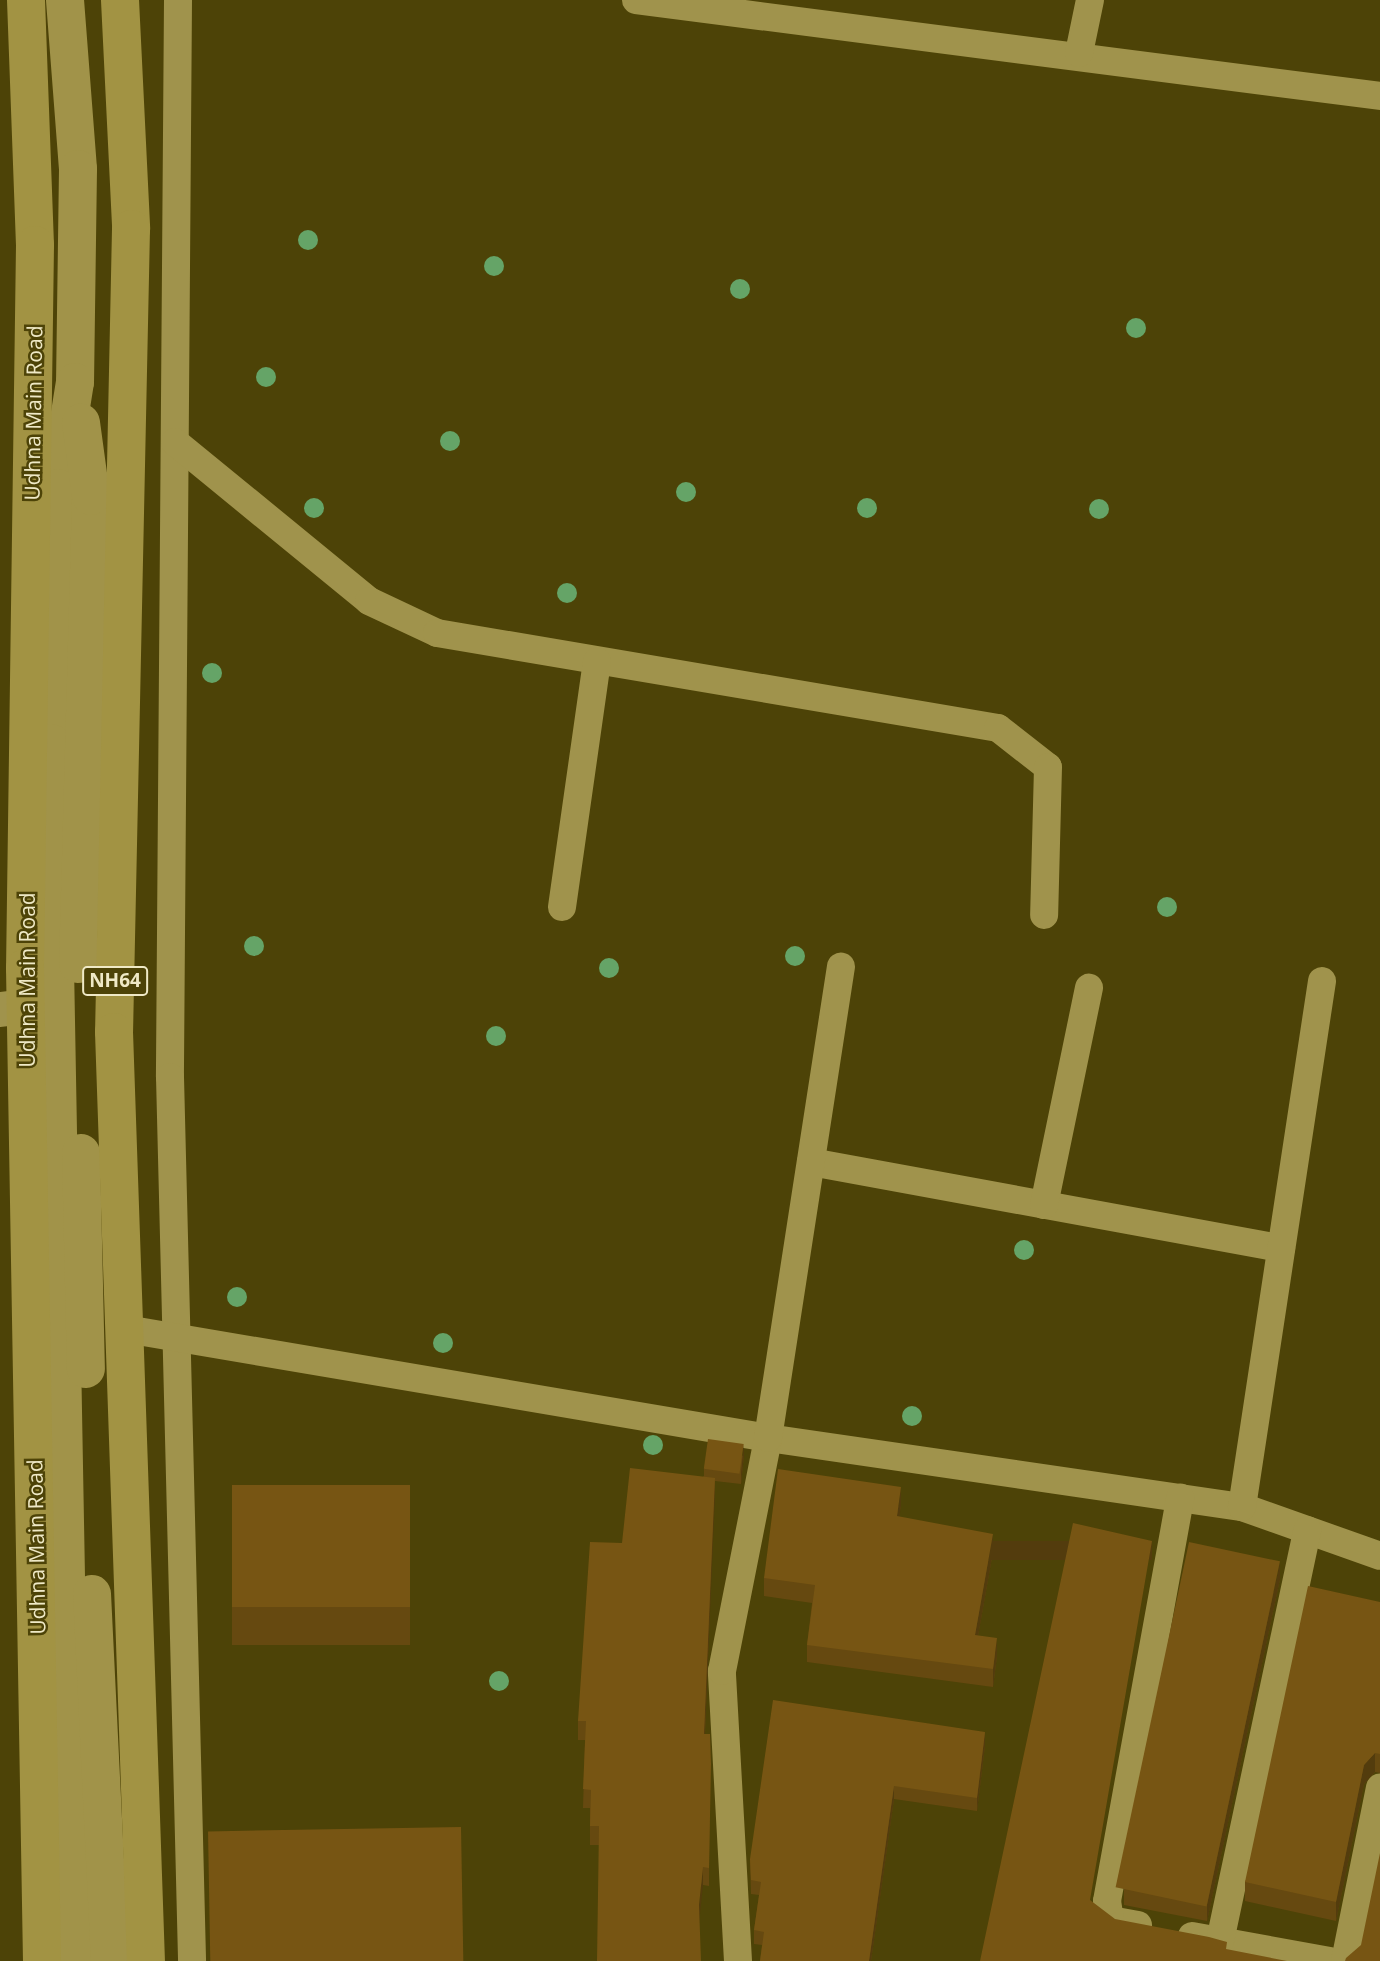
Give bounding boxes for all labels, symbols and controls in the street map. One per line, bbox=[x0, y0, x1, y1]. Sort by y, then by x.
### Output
street label: Udhna Main Road bbox=[19, 325, 47, 501]
street label: Udhna Main Road bbox=[14, 892, 40, 1068]
road number: NH64 bbox=[82, 965, 148, 996]
street label: Udhna Main Road bbox=[22, 1459, 50, 1635]

